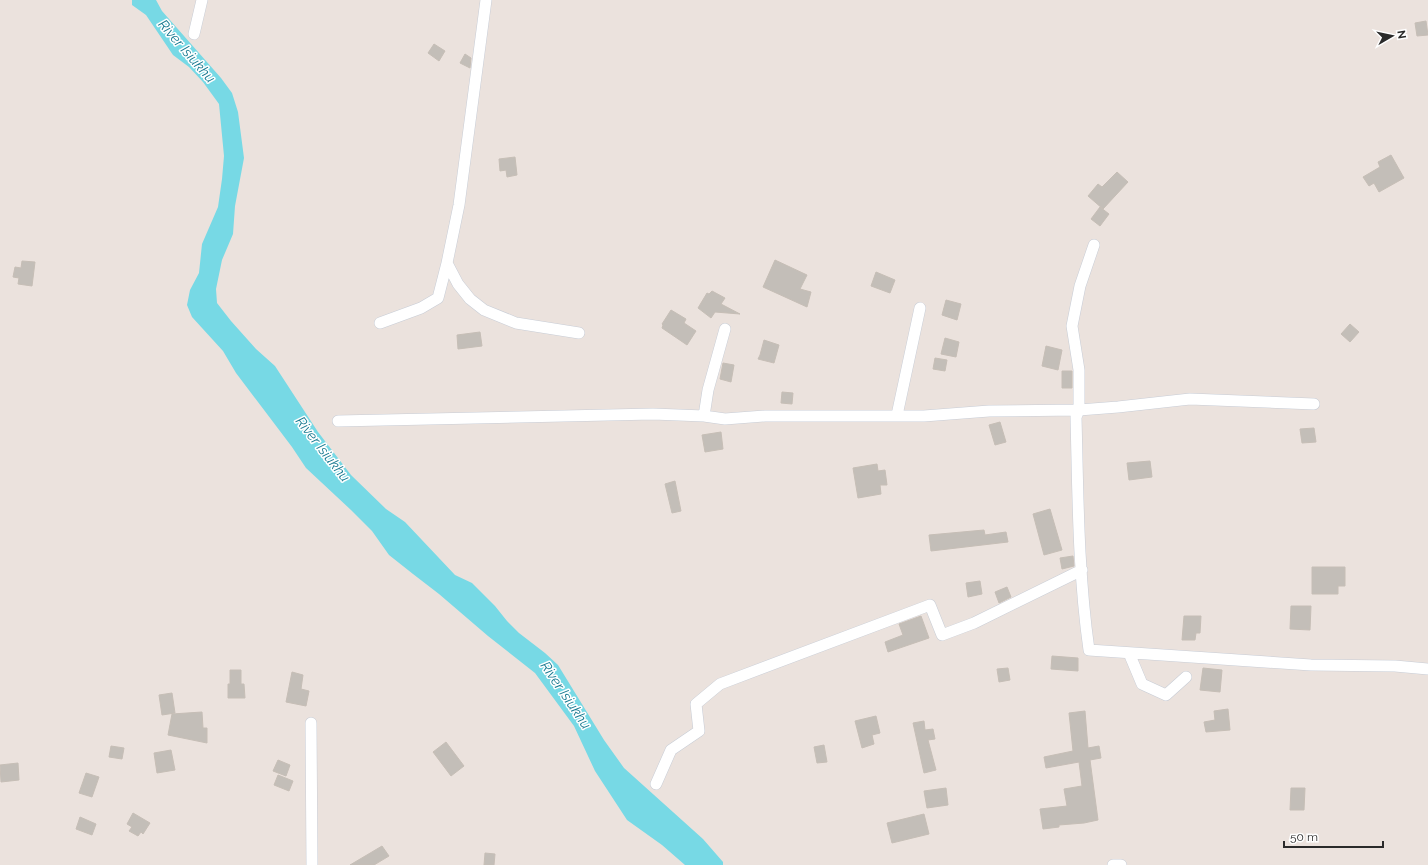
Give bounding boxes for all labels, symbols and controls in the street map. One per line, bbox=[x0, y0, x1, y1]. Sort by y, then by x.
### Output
water label: River Isiukhu bbox=[155, 16, 219, 86]
north arrow bbox=[1372, 16, 1412, 56]
text: N bbox=[1394, 29, 1408, 40]
water label: River Isiukhu bbox=[293, 413, 353, 485]
water label: River Isiukhu bbox=[538, 658, 594, 732]
scale bar bbox=[1284, 823, 1383, 849]
text: 50 m bbox=[1290, 830, 1318, 844]

